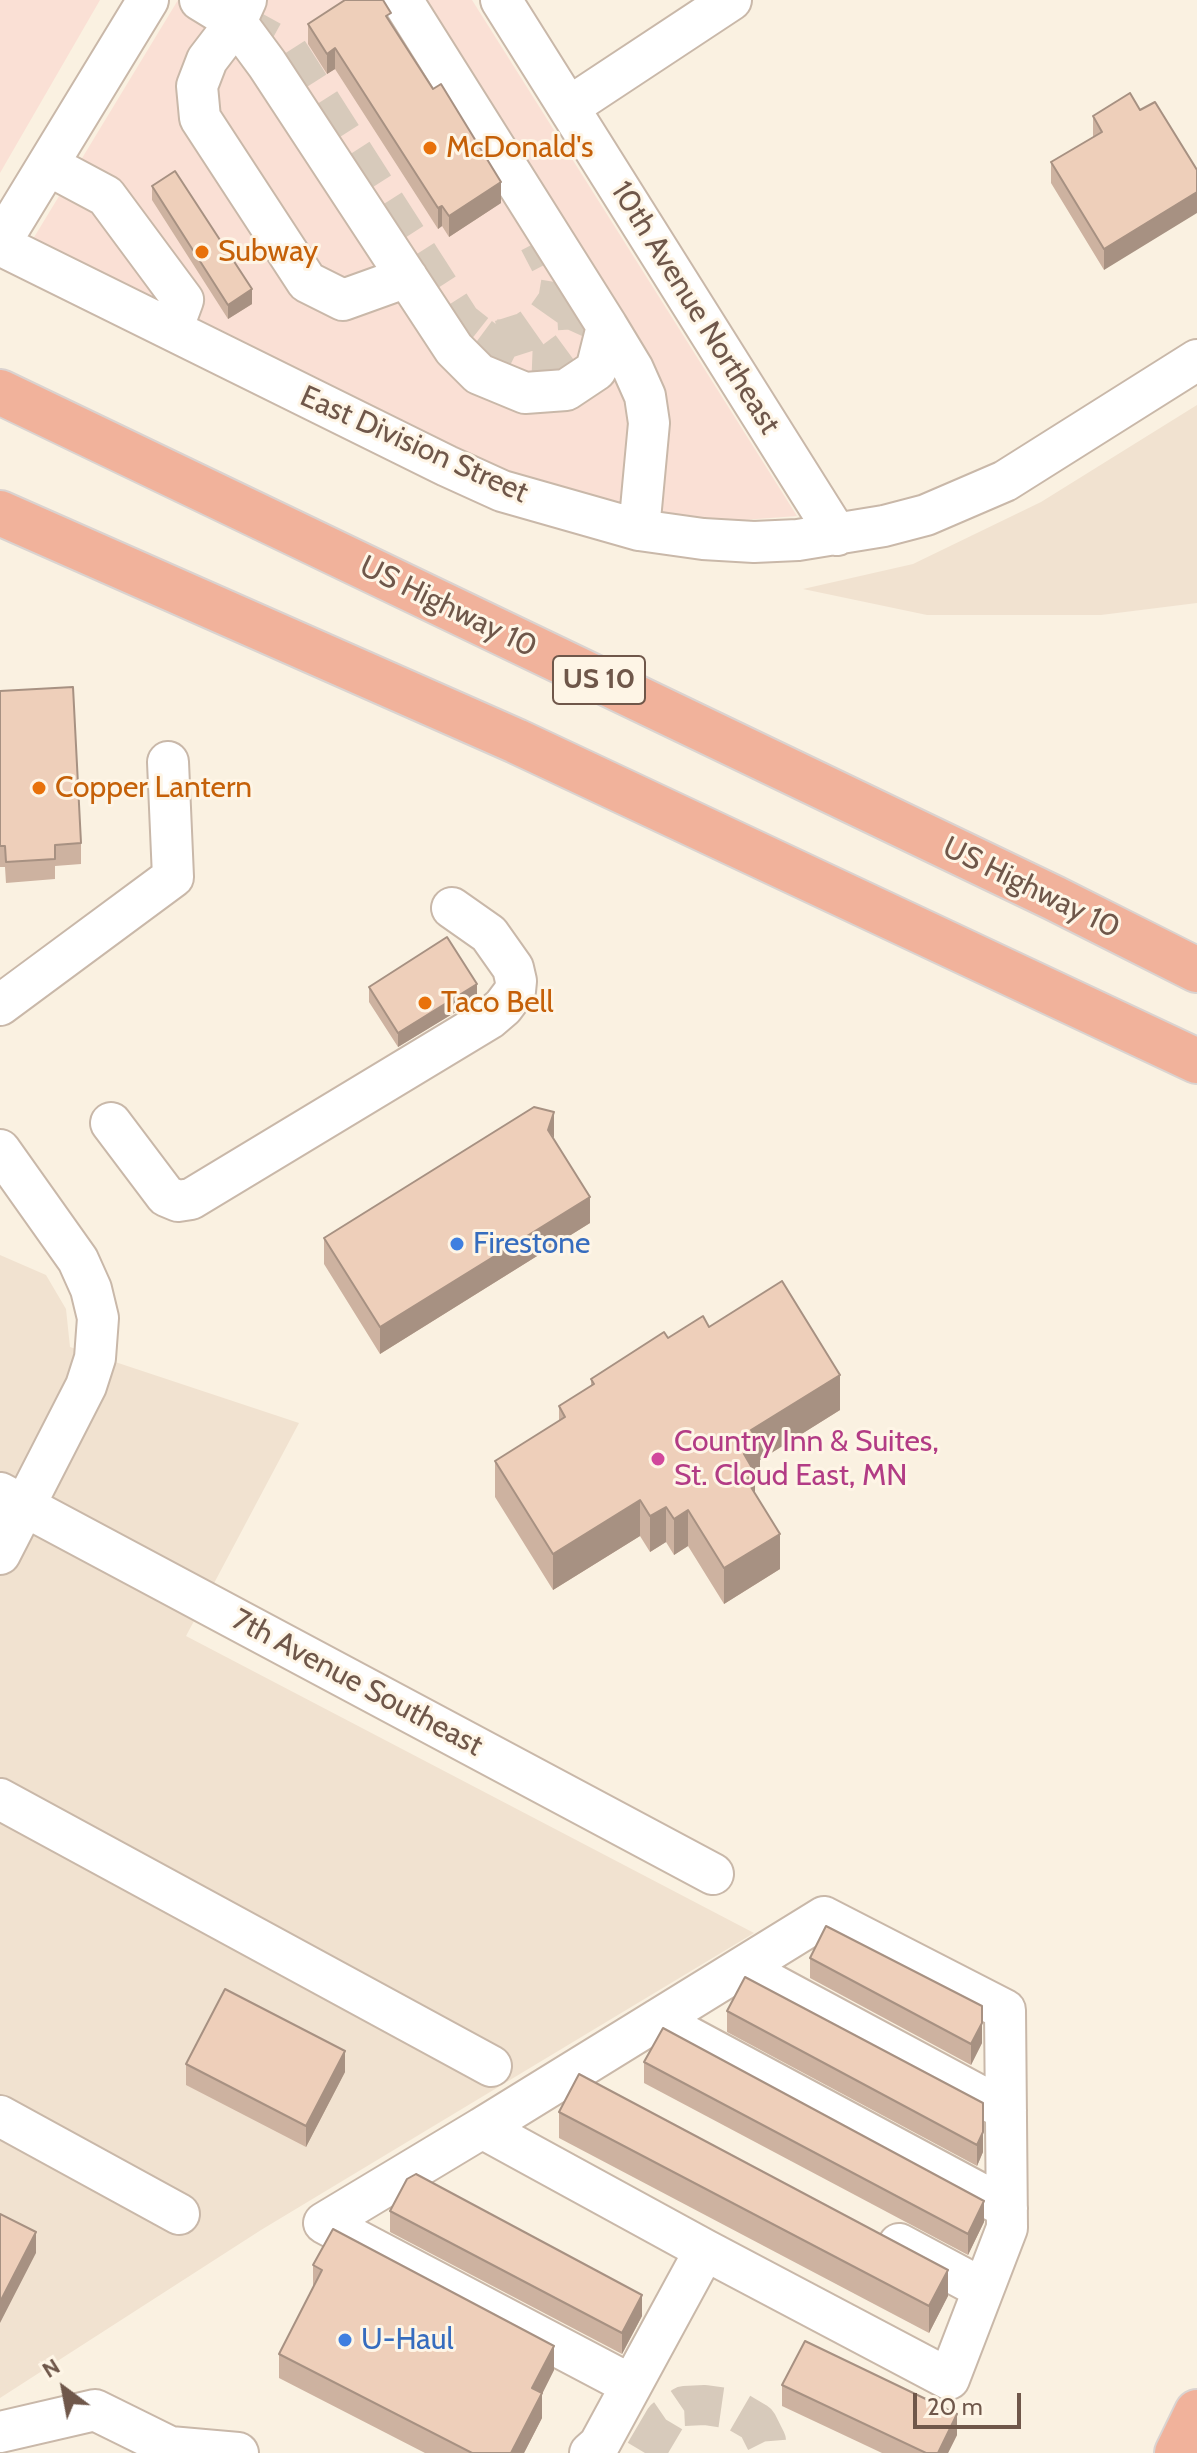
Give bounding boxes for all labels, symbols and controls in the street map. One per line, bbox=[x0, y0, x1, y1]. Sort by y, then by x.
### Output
place label: McDonald's bbox=[446, 130, 593, 166]
marker: McDonald's bbox=[421, 139, 439, 157]
street label: 10th Avenue Northeast bbox=[603, 175, 787, 441]
place label: Subway bbox=[218, 234, 318, 270]
marker: Subway bbox=[193, 243, 211, 261]
street label: East Division Street bbox=[295, 379, 533, 511]
street label: US Highway 10 bbox=[354, 549, 542, 665]
road number: US 10 bbox=[553, 656, 645, 704]
place label: Copper Lantern bbox=[55, 770, 252, 806]
marker: Copper Lantern bbox=[30, 779, 48, 797]
street label: US Highway 10 bbox=[937, 830, 1125, 946]
place label: Taco Bell bbox=[441, 985, 554, 1021]
marker: Taco Bell bbox=[416, 994, 434, 1012]
place label: Firestone bbox=[473, 1226, 590, 1262]
marker: Firestone bbox=[448, 1235, 466, 1253]
place label: Country Inn & Suites, St. Cloud East, MN bbox=[674, 1424, 939, 1494]
marker: Country Inn & Suites, St. Cloud East, MN bbox=[649, 1450, 667, 1468]
street label: 7th Avenue Southeast bbox=[226, 1602, 488, 1764]
place label: U-Haul bbox=[361, 2322, 454, 2358]
marker: U-Haul bbox=[336, 2331, 354, 2349]
north arrow bbox=[24, 2349, 104, 2429]
text: N bbox=[37, 2353, 65, 2384]
scale bar bbox=[917, 2377, 1025, 2427]
text: 20 m bbox=[927, 2392, 983, 2421]

